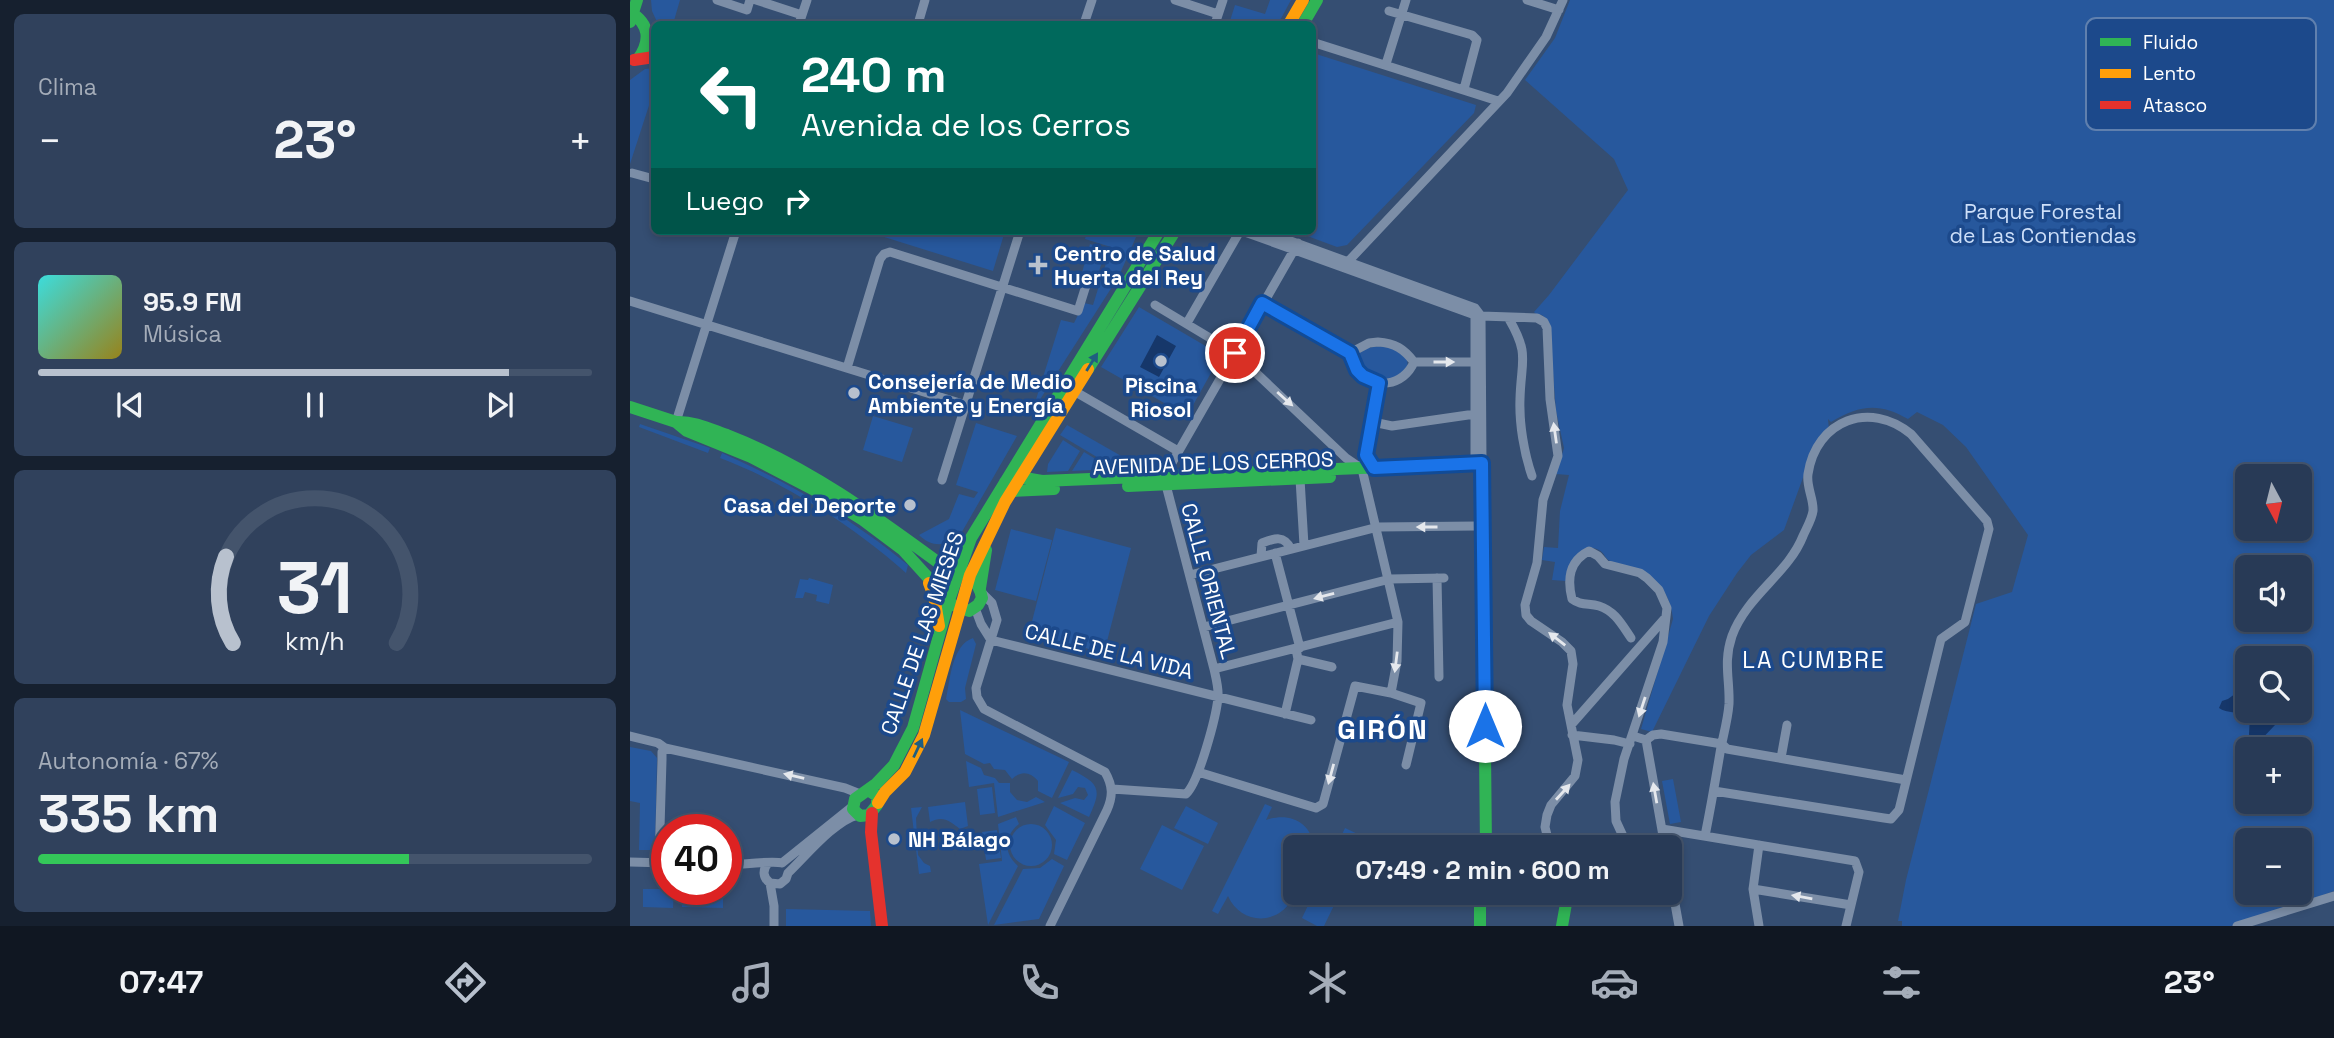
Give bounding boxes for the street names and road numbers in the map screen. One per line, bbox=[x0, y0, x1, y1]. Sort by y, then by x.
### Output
street label: AVENIDA DE LOS CERROS bbox=[1092, 445, 1334, 481]
street label: CALLE ORIENTAL bbox=[1175, 500, 1243, 662]
street label: CALLE DE LAS MIESES bbox=[874, 528, 970, 738]
street label: CALLE DE LA VIDA bbox=[1022, 617, 1196, 685]

